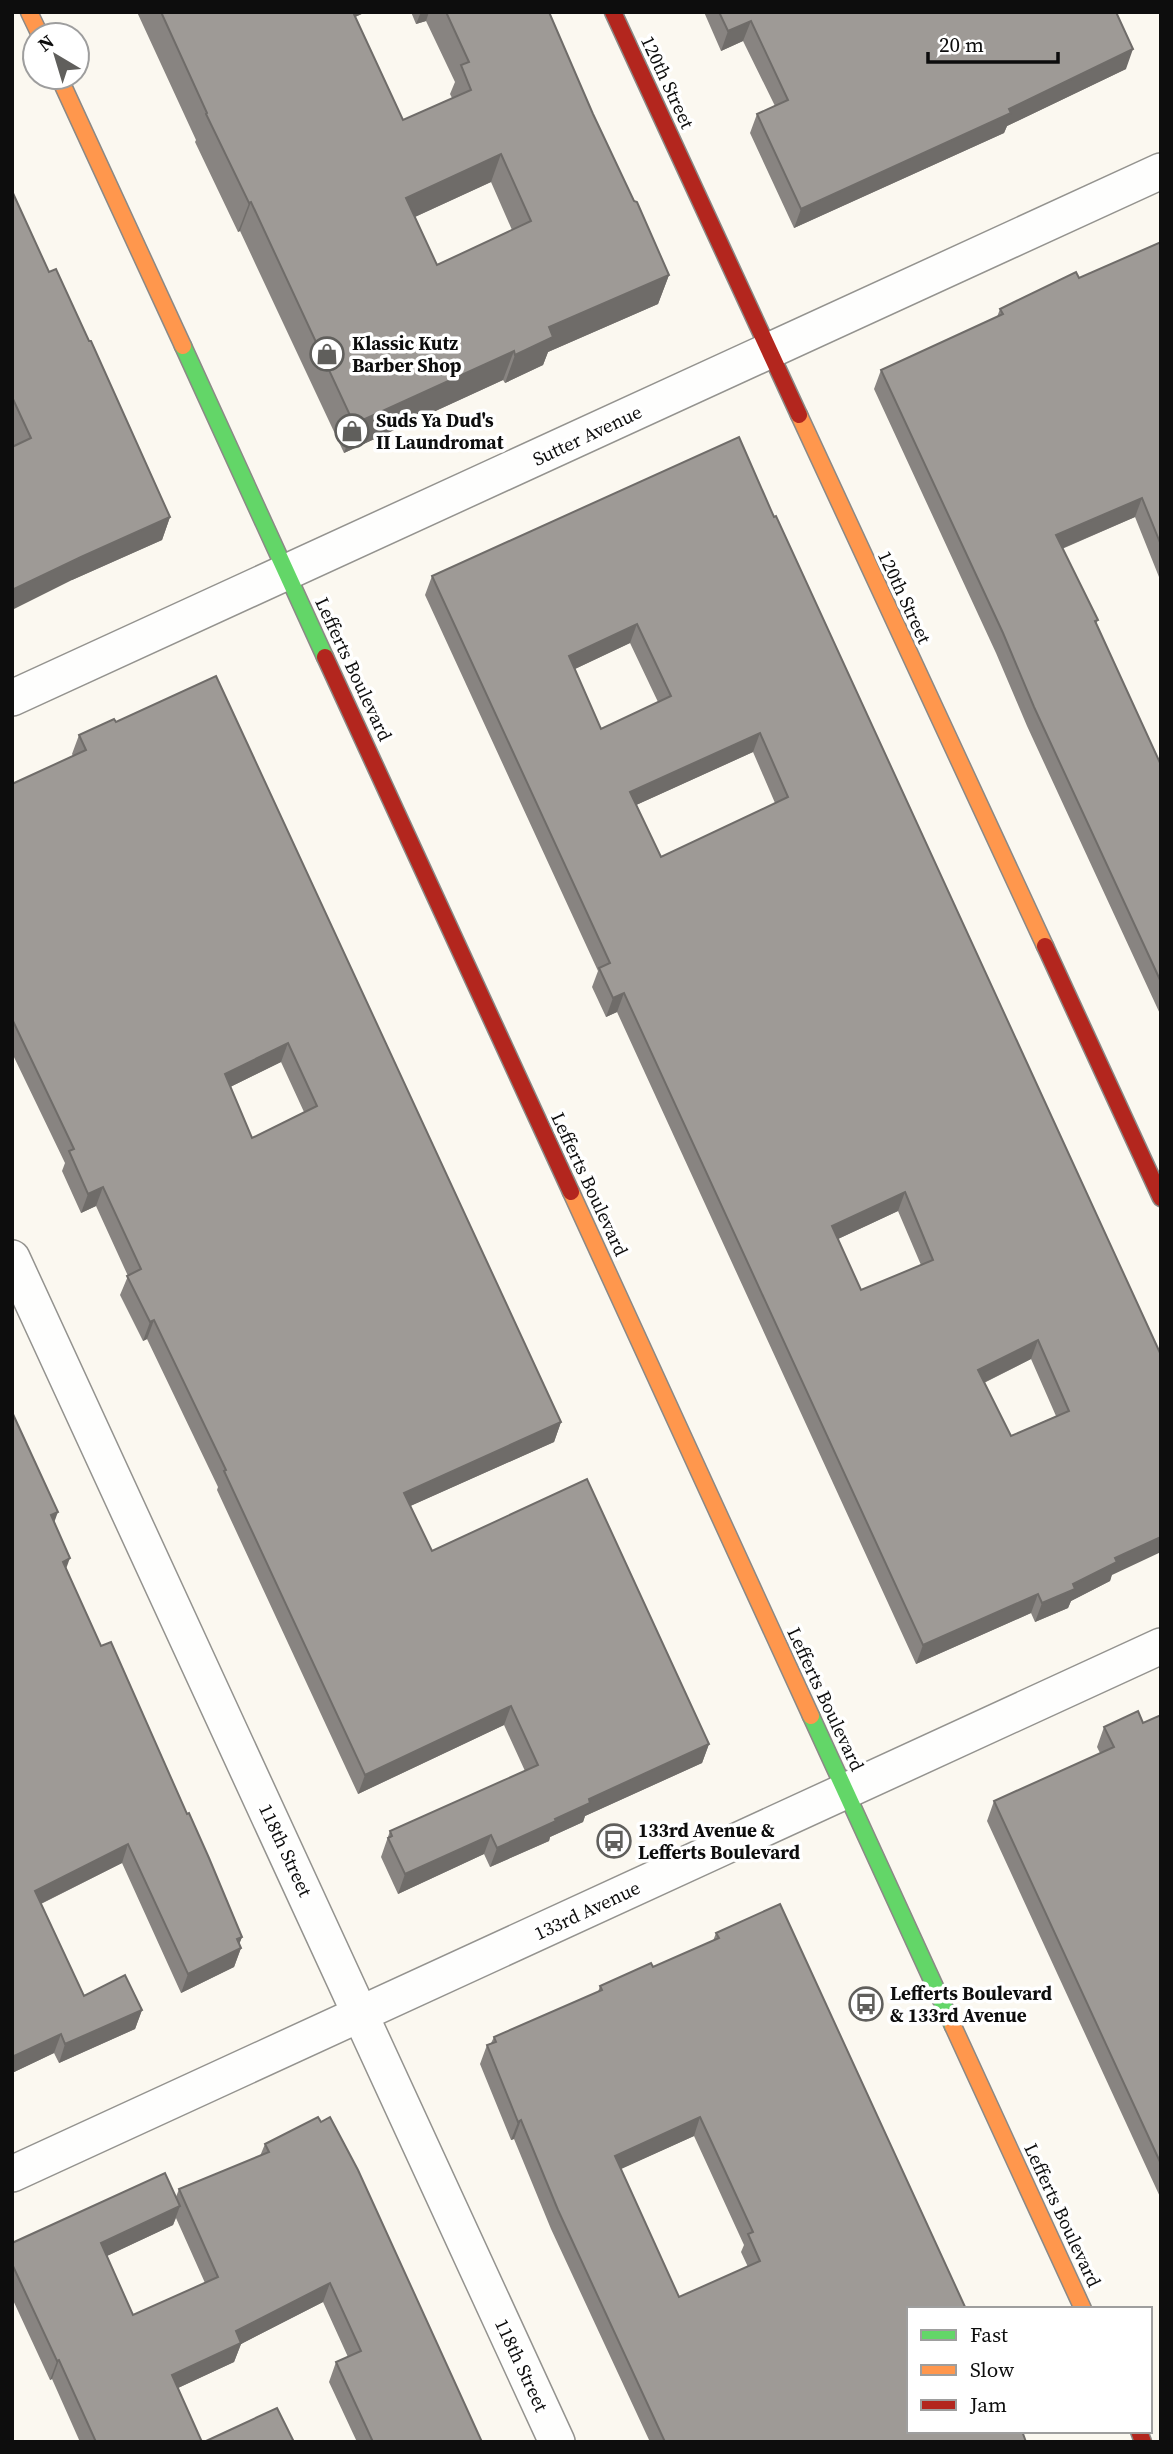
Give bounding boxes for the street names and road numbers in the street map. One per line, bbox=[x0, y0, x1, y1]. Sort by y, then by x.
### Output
street label: 120th Street bbox=[635, 31, 701, 133]
street label: Sutter Avenue bbox=[528, 398, 646, 472]
street label: 120th Street bbox=[872, 546, 938, 648]
street label: Lefferts Boulevard bbox=[309, 593, 399, 745]
street label: Lefferts Boulevard bbox=[545, 1108, 635, 1260]
street label: Lefferts Boulevard bbox=[781, 1623, 871, 1775]
street label: 118th Street bbox=[253, 1799, 319, 1901]
street label: 133rd Avenue bbox=[530, 1874, 644, 1946]
street label: Lefferts Boulevard bbox=[1018, 2139, 1108, 2291]
street label: 118th Street bbox=[489, 2314, 555, 2416]

